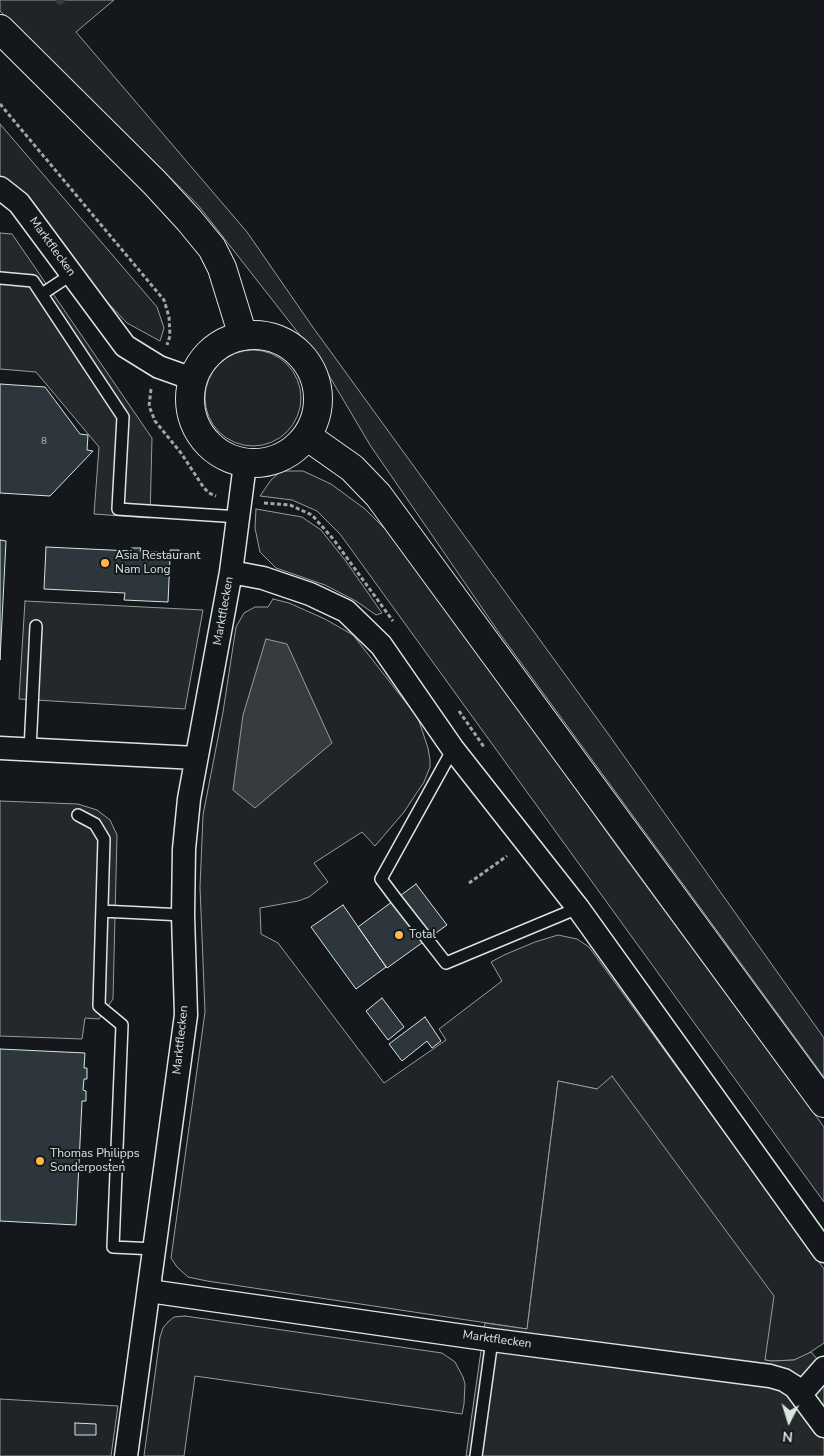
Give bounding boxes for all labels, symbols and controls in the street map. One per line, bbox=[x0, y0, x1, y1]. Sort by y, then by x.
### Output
street label: Marktflecken bbox=[26, 215, 78, 279]
house number: 8 bbox=[41, 436, 47, 448]
place label: Asia Restaurant Nam Long bbox=[115, 549, 201, 577]
marker: Asia Restaurant Nam Long bbox=[99, 557, 111, 569]
street label: Marktflecken bbox=[211, 576, 237, 646]
place label: Total bbox=[409, 928, 436, 942]
marker: Total bbox=[393, 929, 405, 941]
street label: Marktflecken bbox=[170, 1005, 192, 1075]
place label: Thomas Philipps Sonderposten bbox=[50, 1147, 139, 1175]
marker: Thomas Philipps Sonderposten bbox=[34, 1155, 46, 1167]
street label: Marktflecken bbox=[462, 1328, 532, 1352]
north arrow bbox=[764, 1396, 814, 1446]
text: N bbox=[782, 1427, 794, 1446]

